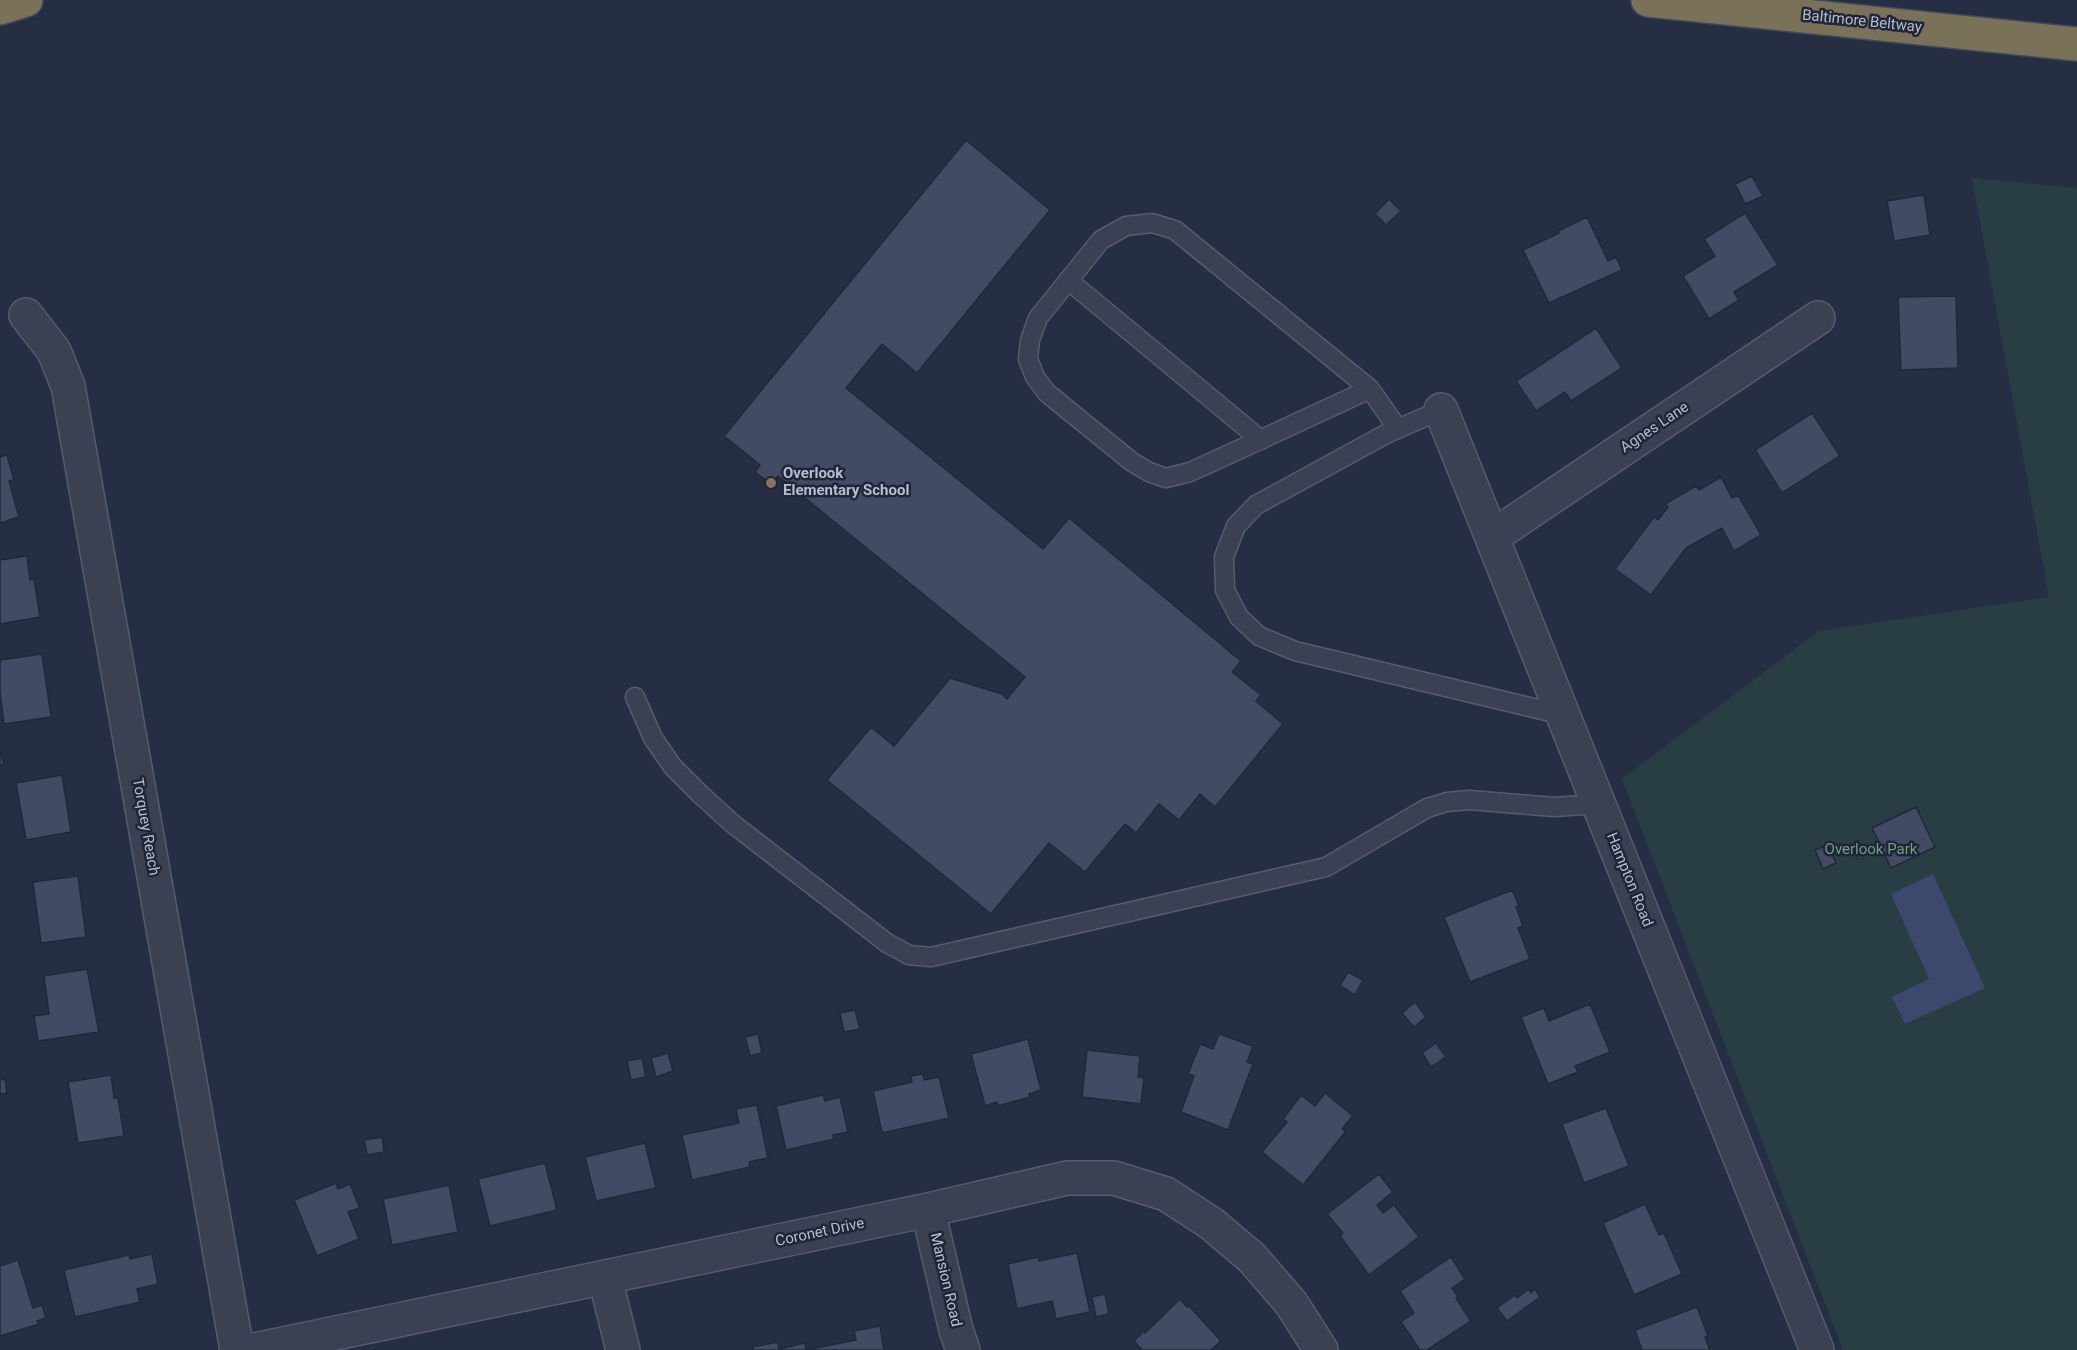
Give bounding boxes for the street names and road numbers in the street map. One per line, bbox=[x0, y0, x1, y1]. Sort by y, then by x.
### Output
street label: Baltimore Beltway bbox=[1801, 7, 1923, 37]
street label: Agnes Lane bbox=[1617, 399, 1693, 457]
street label: Torquey Reach bbox=[128, 777, 162, 877]
street label: Hampton Road bbox=[1602, 830, 1656, 930]
street label: Coronet Drive bbox=[774, 1215, 866, 1251]
street label: Mansion Road bbox=[925, 1231, 965, 1329]

